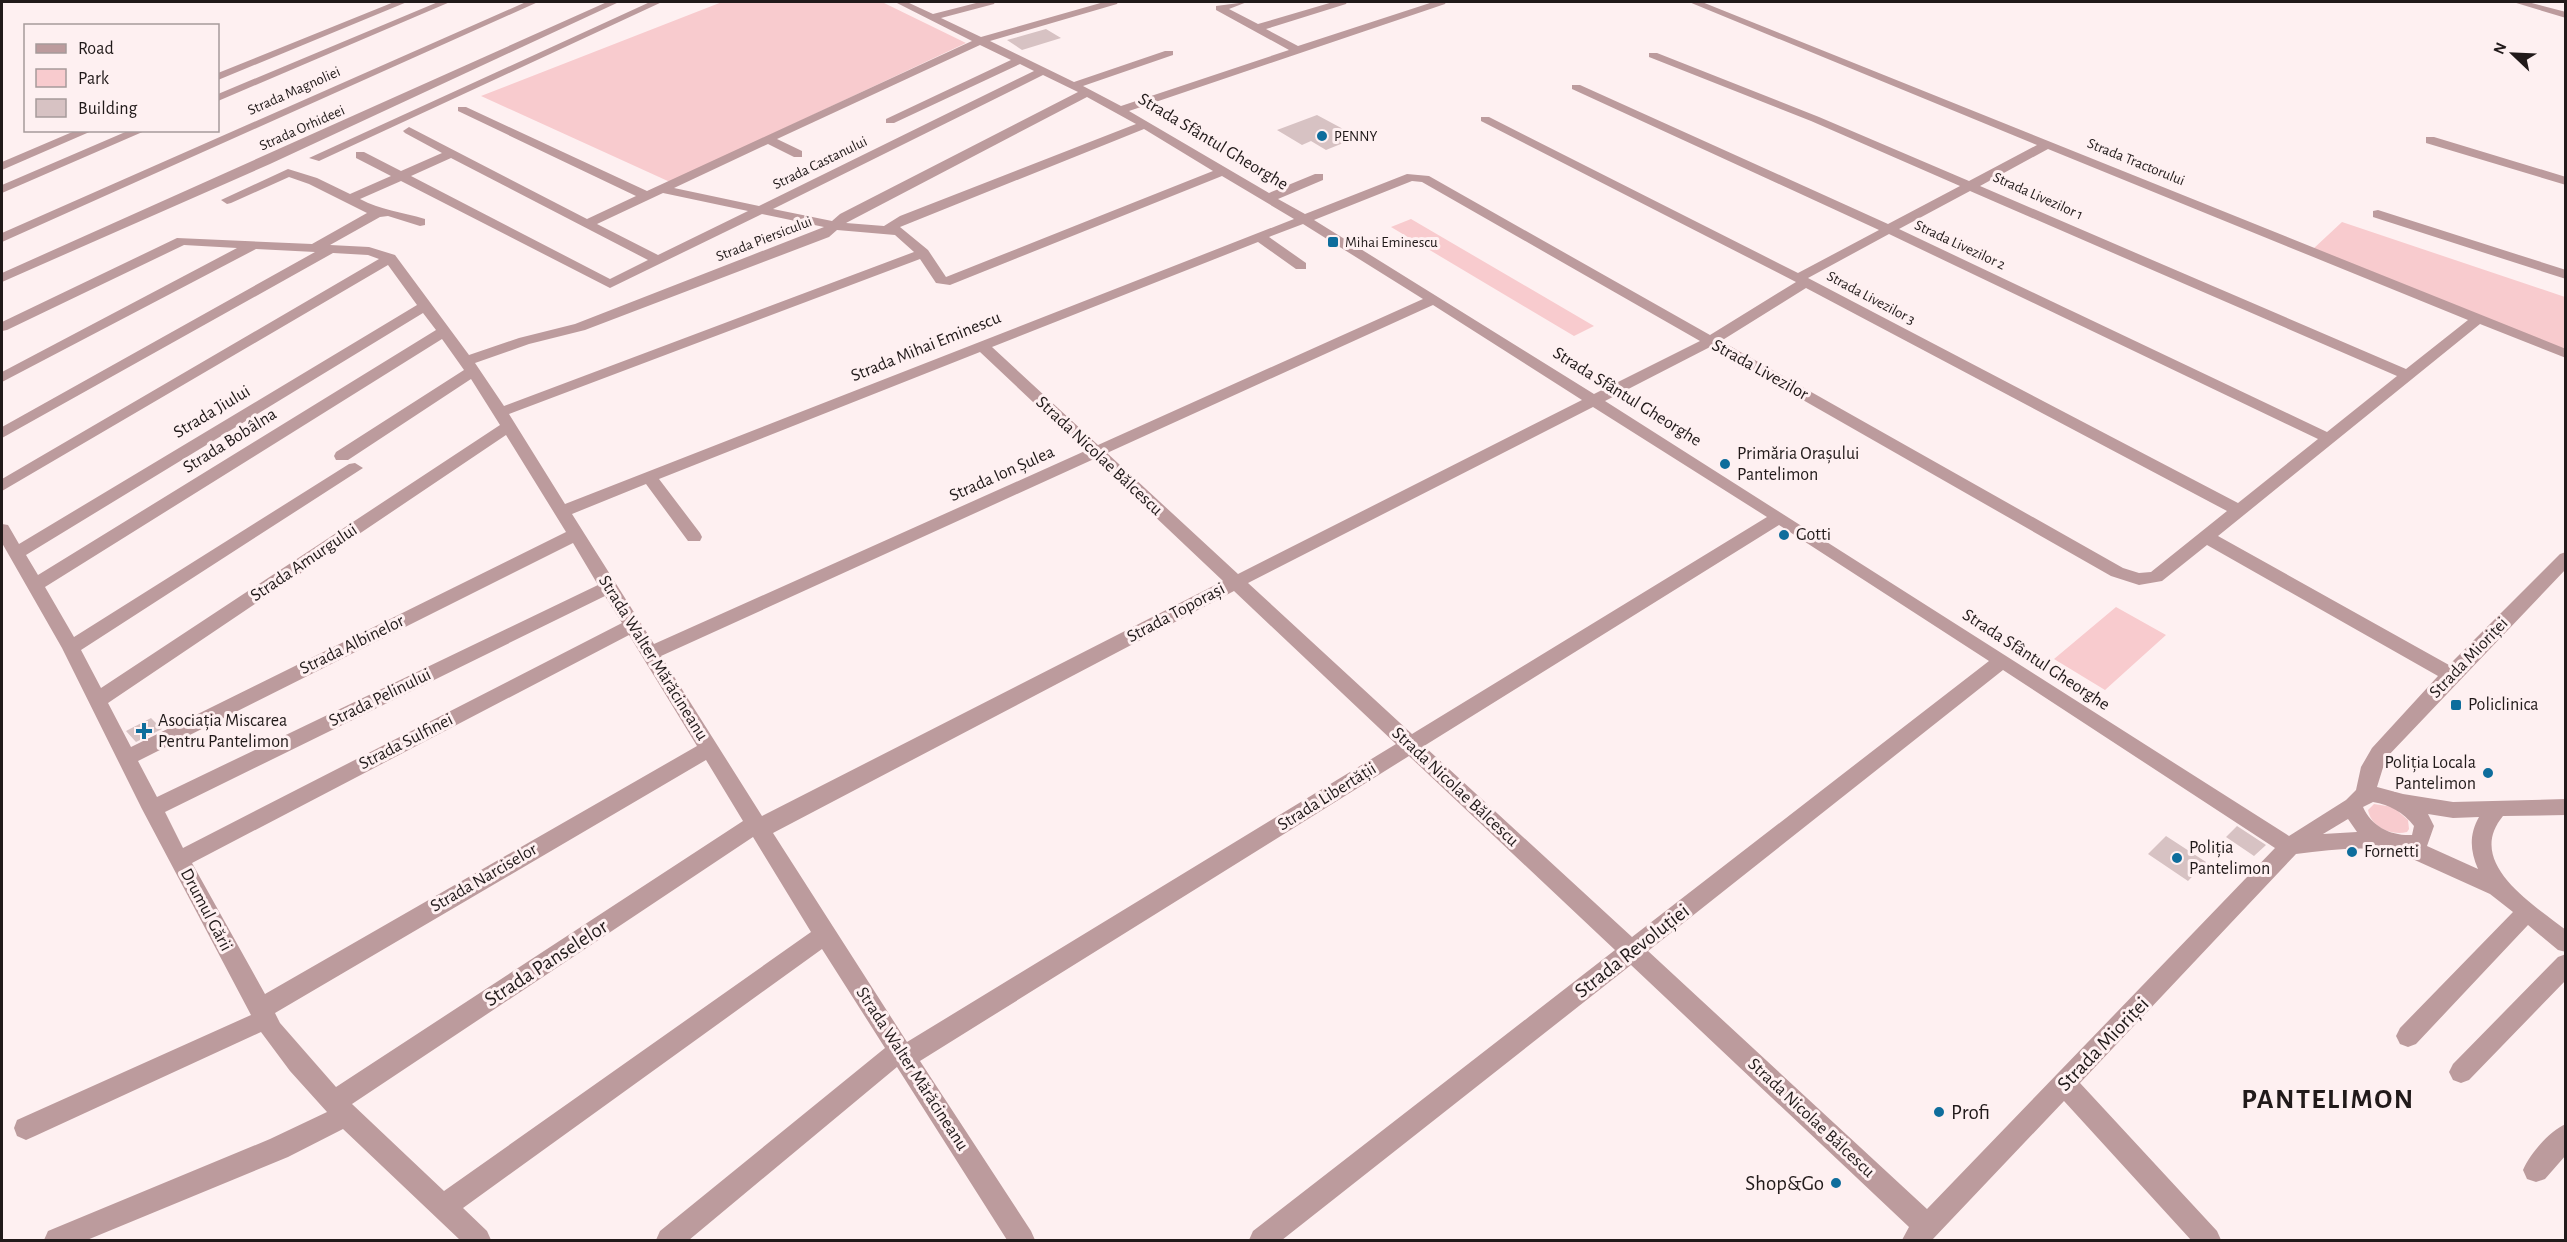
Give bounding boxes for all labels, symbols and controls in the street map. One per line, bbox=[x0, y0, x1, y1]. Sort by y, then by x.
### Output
legend bbox=[24, 24, 219, 132]
north arrow bbox=[2483, 24, 2543, 84]
text: Road bbox=[78, 40, 114, 58]
text: N bbox=[2491, 40, 2510, 57]
street label: Strada Magnoliei bbox=[245, 64, 343, 118]
text: Park bbox=[78, 70, 110, 88]
street label: Strada Sfântul Gheorghe bbox=[1135, 90, 1291, 194]
text: Building bbox=[78, 100, 138, 118]
street label: Strada Orhideei bbox=[257, 102, 347, 154]
marker: PENNY bbox=[1315, 129, 1329, 143]
place label: PENNY bbox=[1334, 129, 1378, 144]
street label: Strada Castanului bbox=[770, 134, 870, 192]
street label: Strada Tractorului bbox=[2085, 136, 2187, 188]
street label: Strada Livezilor 1 bbox=[1991, 169, 2085, 223]
street label: Strada Piersicului bbox=[714, 214, 814, 264]
street label: Strada Livezilor 2 bbox=[1912, 217, 2008, 273]
marker: Mihai Eminescu bbox=[1326, 235, 1340, 249]
place label: Mihai Eminescu bbox=[1345, 235, 1438, 250]
street label: Strada Livezilor 3 bbox=[1824, 268, 1918, 328]
street label: Strada Mihai Eminescu bbox=[848, 309, 1004, 385]
street label: Strada Livezilor bbox=[1709, 336, 1811, 404]
street label: Strada Sfântul Gheorghe bbox=[1550, 344, 1704, 450]
street label: Strada Jiului bbox=[171, 382, 253, 442]
street label: Strada Nicolae Bălcescu bbox=[1032, 393, 1166, 519]
street label: Strada Bobâlna bbox=[180, 405, 280, 477]
street label: Strada Ion Șulea bbox=[947, 443, 1058, 506]
place label: Primăria Orașului Pantelimon bbox=[1737, 445, 1859, 484]
marker: Primăria Orașului Pantelimon bbox=[1718, 457, 1732, 471]
street label: Strada Amurgului bbox=[248, 521, 360, 605]
place label: Gotti bbox=[1796, 526, 1831, 544]
marker: Gotti bbox=[1777, 528, 1791, 542]
street label: Strada Walter Mărăcineanu bbox=[595, 572, 711, 744]
street label: Strada Toporași bbox=[1124, 580, 1228, 647]
street label: Strada Sfântul Gheorghe bbox=[1959, 606, 2113, 714]
street label: Strada Albinelor bbox=[297, 612, 407, 678]
street label: Strada Mioriței bbox=[2426, 614, 2512, 702]
street label: Strada Pelinului bbox=[326, 666, 434, 730]
place label: Policlinica bbox=[2468, 696, 2539, 714]
marker: Policlinica bbox=[2449, 698, 2463, 712]
street label: Strada Sulfinei bbox=[356, 711, 456, 773]
place label: Asociația Miscarea Pentru Pantelimon bbox=[158, 712, 289, 751]
marker: Asociația Miscarea Pentru Pantelimon bbox=[135, 722, 153, 740]
street label: Strada Nicolae Bălcescu bbox=[1388, 724, 1522, 850]
place label: Poliția Locala Pantelimon bbox=[2384, 754, 2476, 793]
street label: Strada Libertății bbox=[1275, 760, 1380, 835]
marker: Poliția Locala Pantelimon bbox=[2481, 766, 2495, 780]
place label: Poliția Pantelimon bbox=[2189, 839, 2270, 878]
street label: Strada Narciselor bbox=[428, 840, 541, 916]
place label: Fornetti bbox=[2364, 843, 2419, 861]
marker: Fornetti bbox=[2345, 845, 2359, 859]
marker: Poliția Pantelimon bbox=[2170, 851, 2184, 865]
street label: Drumul Gării bbox=[177, 866, 235, 954]
street label: Strada Revoluției bbox=[1571, 900, 1694, 1004]
street label: Strada Panselelor bbox=[481, 915, 611, 1010]
street label: Strada Walter Mărăcineanu bbox=[852, 984, 972, 1154]
street label: Strada Mioriței bbox=[2053, 993, 2154, 1096]
street label: Strada Nicolae Bălcescu bbox=[1744, 1055, 1878, 1181]
district label: PANTELIMON bbox=[2241, 1086, 2415, 1114]
place label: Profi bbox=[1951, 1102, 1990, 1123]
marker: Profi bbox=[1932, 1105, 1946, 1119]
place label: Shop&Go bbox=[1745, 1173, 1824, 1194]
marker: Shop&Go bbox=[1829, 1176, 1843, 1190]

